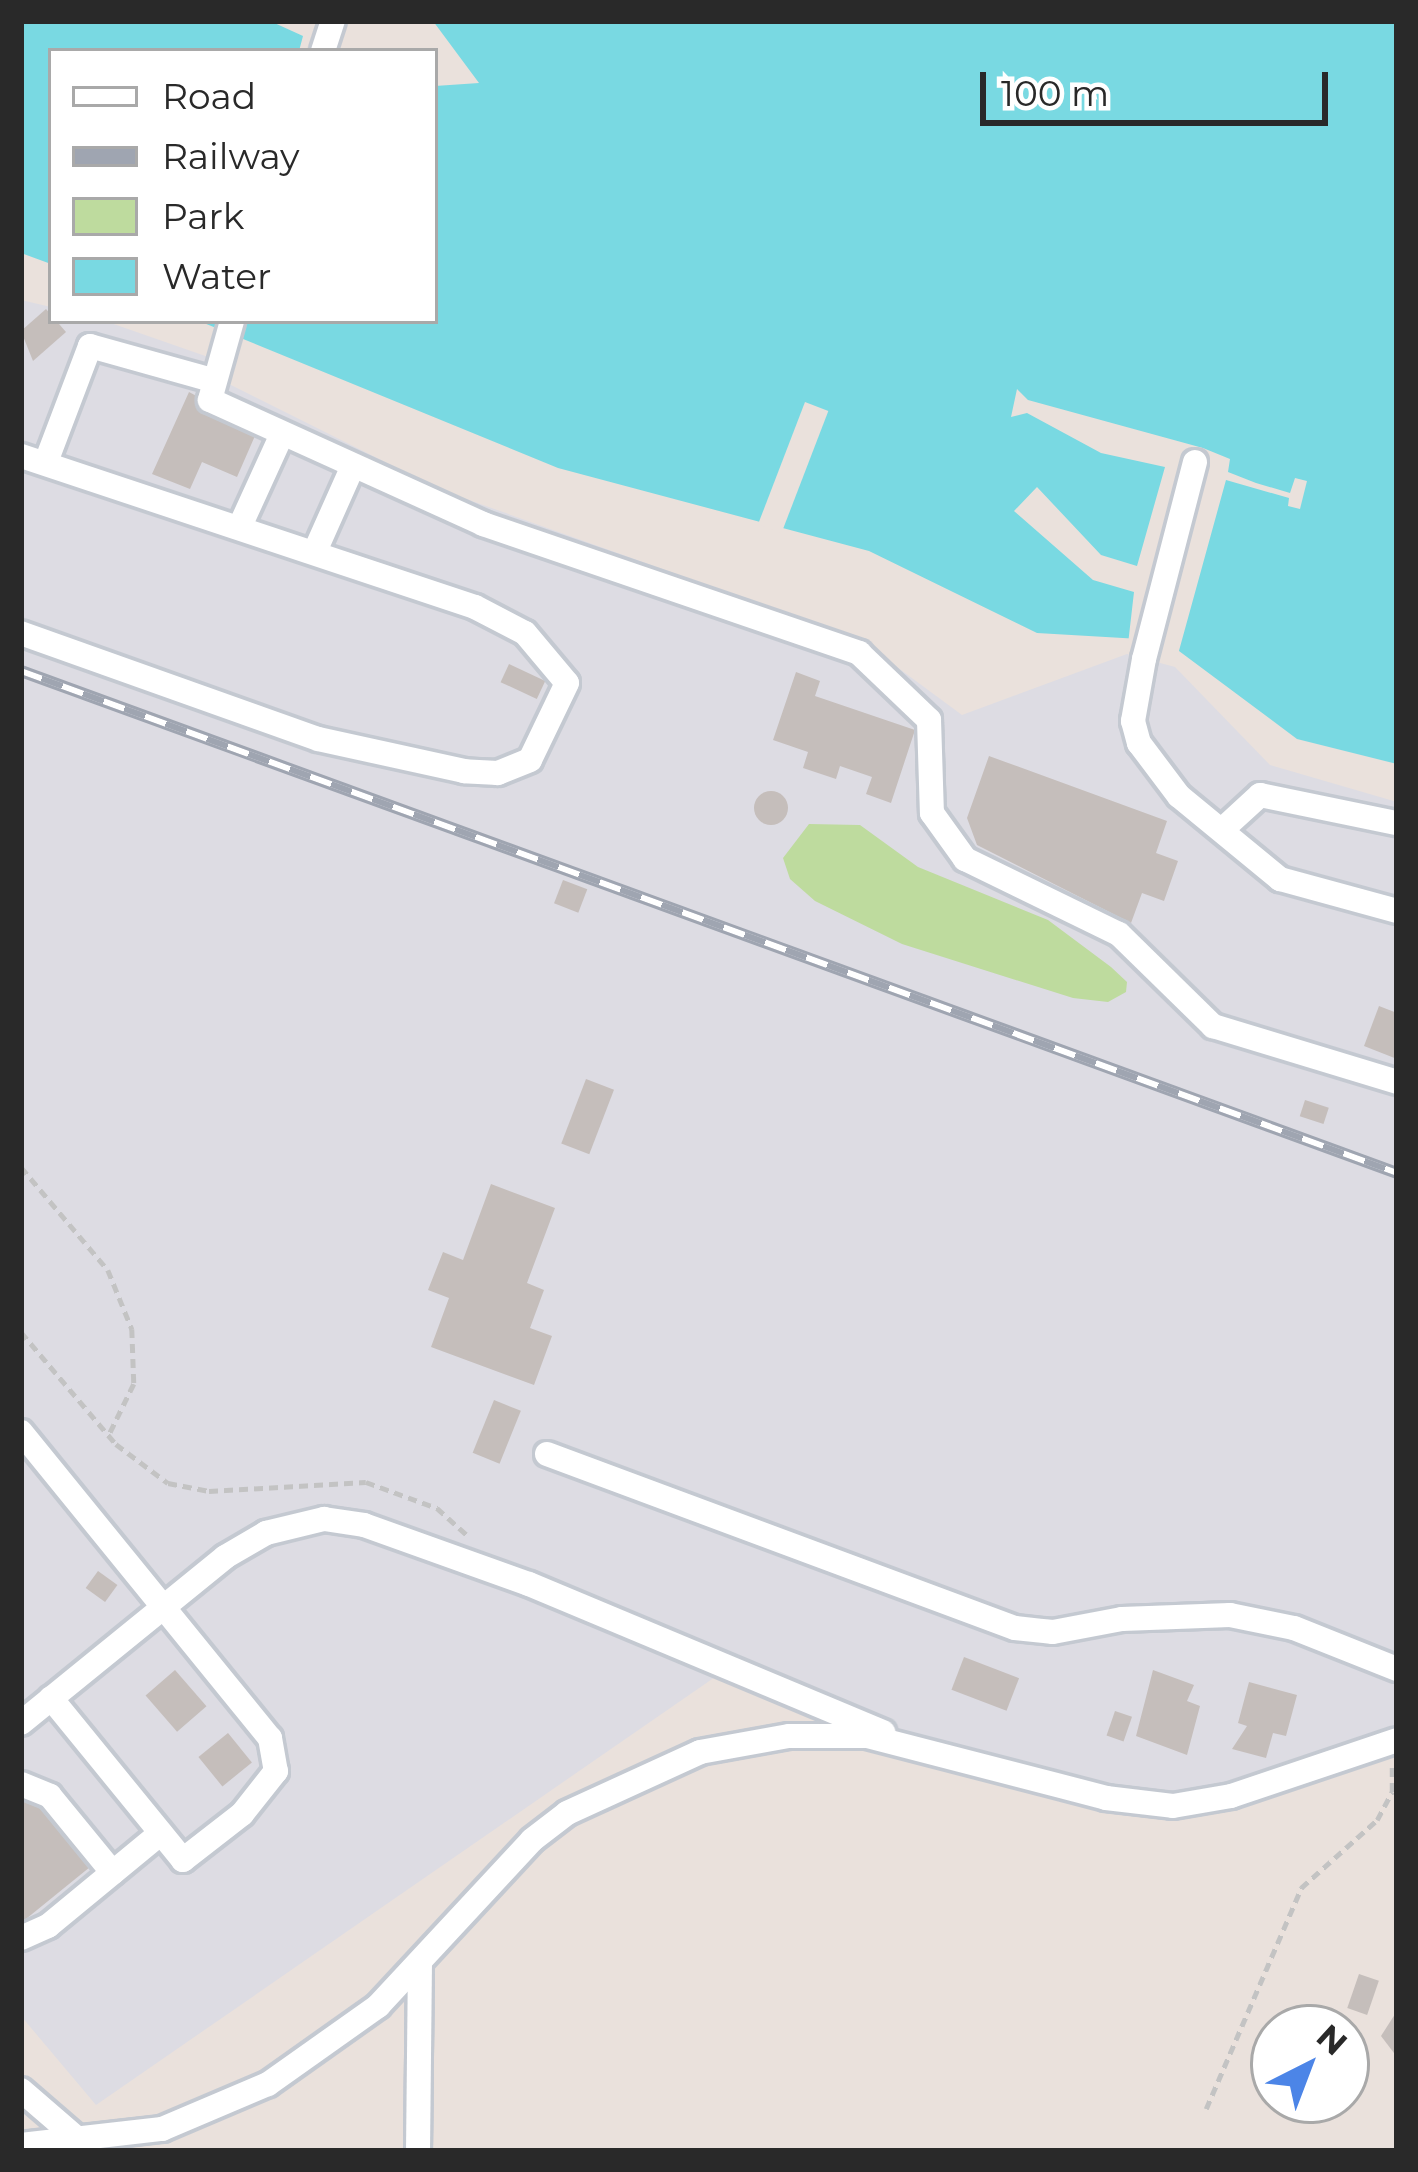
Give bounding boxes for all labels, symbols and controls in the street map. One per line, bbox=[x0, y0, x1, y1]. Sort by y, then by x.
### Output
legend bbox=[48, 48, 438, 324]
scale bar bbox=[986, 48, 1334, 122]
text: 100 m bbox=[1001, 71, 1109, 115]
text: Road bbox=[162, 74, 256, 118]
text: Railway bbox=[162, 134, 299, 178]
text: Park bbox=[162, 194, 244, 238]
text: Water bbox=[162, 254, 271, 298]
north arrow bbox=[1250, 2004, 1370, 2124]
text: N bbox=[1309, 2016, 1355, 2063]

